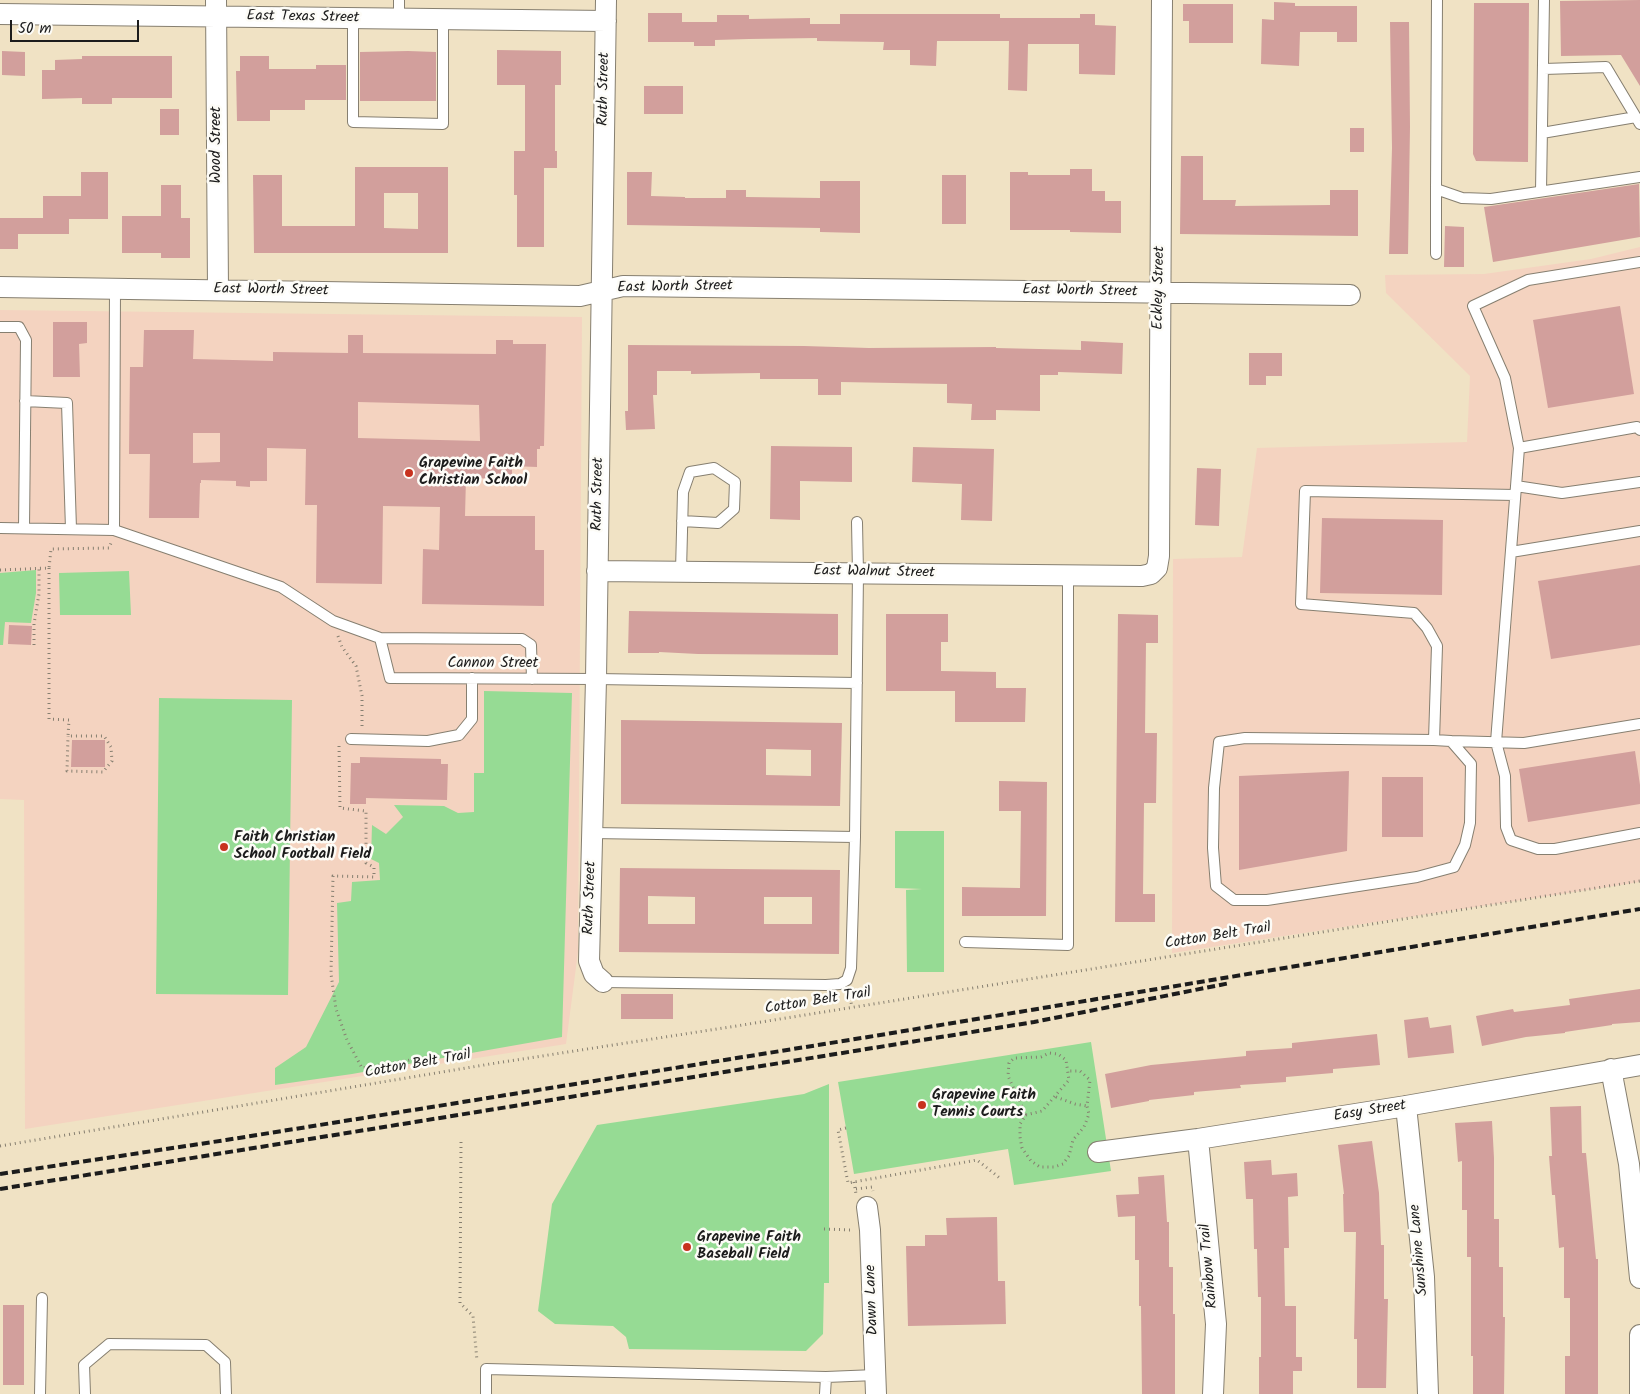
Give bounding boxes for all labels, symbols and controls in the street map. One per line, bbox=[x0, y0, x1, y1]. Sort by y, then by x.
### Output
street label: East Texas Street bbox=[247, 8, 359, 28]
scale bar bbox=[12, 10, 141, 42]
text: 50 m bbox=[18, 17, 52, 41]
street label: Ruth Street bbox=[595, 52, 615, 126]
street label: Wood Street bbox=[208, 107, 226, 183]
street label: Eckley Street bbox=[1150, 246, 1170, 330]
street label: East Worth Street bbox=[617, 278, 733, 298]
street label: East Worth Street bbox=[213, 281, 329, 301]
street label: East Worth Street bbox=[1022, 282, 1138, 302]
place label: Grapevine Faith Christian School bbox=[419, 455, 527, 490]
street label: Ruth Street bbox=[589, 457, 609, 531]
marker: Grapevine Faith Christian School bbox=[403, 467, 415, 479]
street label: East Walnut Street bbox=[813, 563, 935, 583]
street label: Cannon Street bbox=[448, 655, 538, 673]
place label: Faith Christian School Football Field bbox=[234, 829, 371, 864]
marker: Faith Christian School Football Field bbox=[218, 841, 230, 853]
street label: Ruth Street bbox=[581, 861, 601, 935]
street label: Cotton Belt Trail bbox=[1164, 920, 1272, 954]
street label: Cotton Belt Trail bbox=[764, 985, 872, 1019]
street label: Cotton Belt Trail bbox=[364, 1047, 472, 1083]
place label: Grapevine Faith Tennis Courts bbox=[932, 1087, 1036, 1122]
street label: Easy Street bbox=[1332, 1097, 1408, 1127]
marker: Grapevine Faith Tennis Courts bbox=[916, 1099, 928, 1111]
street label: Sunshine Lane bbox=[1407, 1203, 1433, 1297]
street label: Rainbow Trail bbox=[1197, 1223, 1223, 1309]
place label: Grapevine Faith Baseball Field bbox=[697, 1229, 801, 1264]
marker: Grapevine Faith Baseball Field bbox=[681, 1241, 693, 1253]
street label: Dawn Lane bbox=[863, 1264, 883, 1336]

